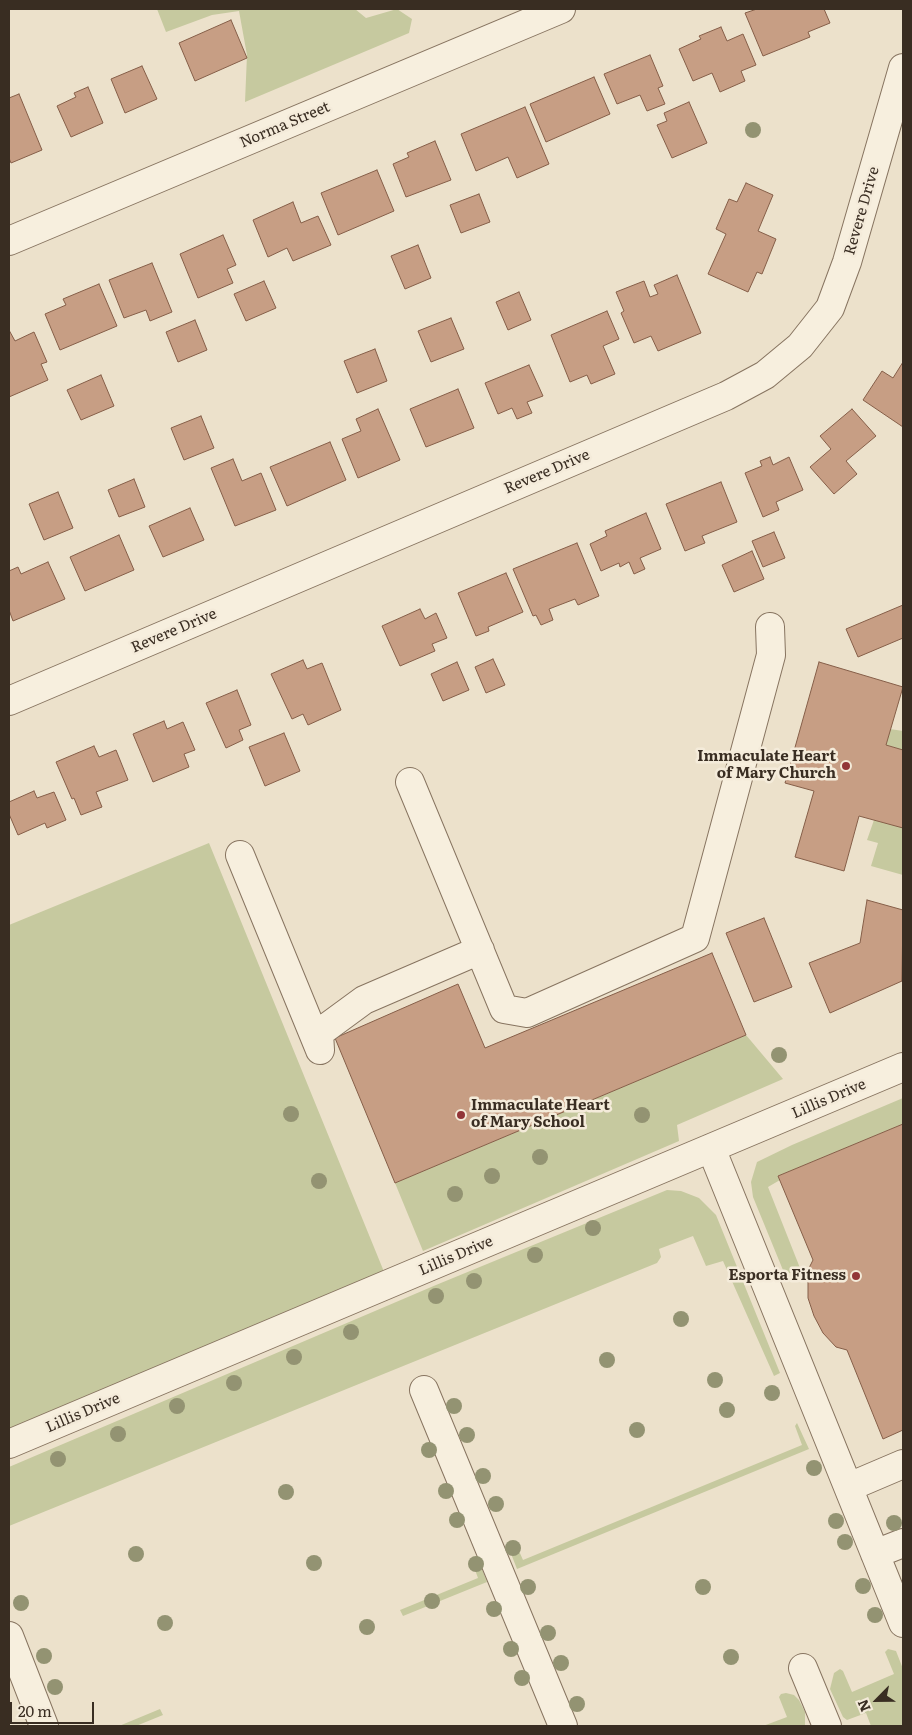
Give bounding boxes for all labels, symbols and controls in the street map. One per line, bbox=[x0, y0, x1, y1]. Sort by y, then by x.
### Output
street label: Norma Street bbox=[237, 98, 333, 152]
street label: Revere Drive bbox=[841, 165, 883, 257]
street label: Revere Drive bbox=[501, 446, 593, 498]
street label: Revere Drive bbox=[128, 605, 220, 657]
place label: Immaculate Heart of Mary Church bbox=[697, 748, 836, 783]
marker: Immaculate Heart of Mary Church bbox=[840, 760, 852, 772]
street label: Lillis Drive bbox=[789, 1075, 869, 1123]
place label: Immaculate Heart of Mary School bbox=[471, 1097, 610, 1132]
marker: Immaculate Heart of Mary School bbox=[455, 1109, 467, 1121]
street label: Lillis Drive bbox=[416, 1232, 496, 1280]
place label: Esporta Fitness bbox=[728, 1267, 846, 1285]
marker: Esporta Fitness bbox=[850, 1270, 862, 1282]
street label: Lillis Drive bbox=[43, 1389, 123, 1437]
north arrow bbox=[852, 1675, 902, 1725]
scale bar bbox=[12, 1692, 96, 1724]
text: N bbox=[852, 1697, 875, 1715]
text: 20 m bbox=[18, 1699, 52, 1722]

